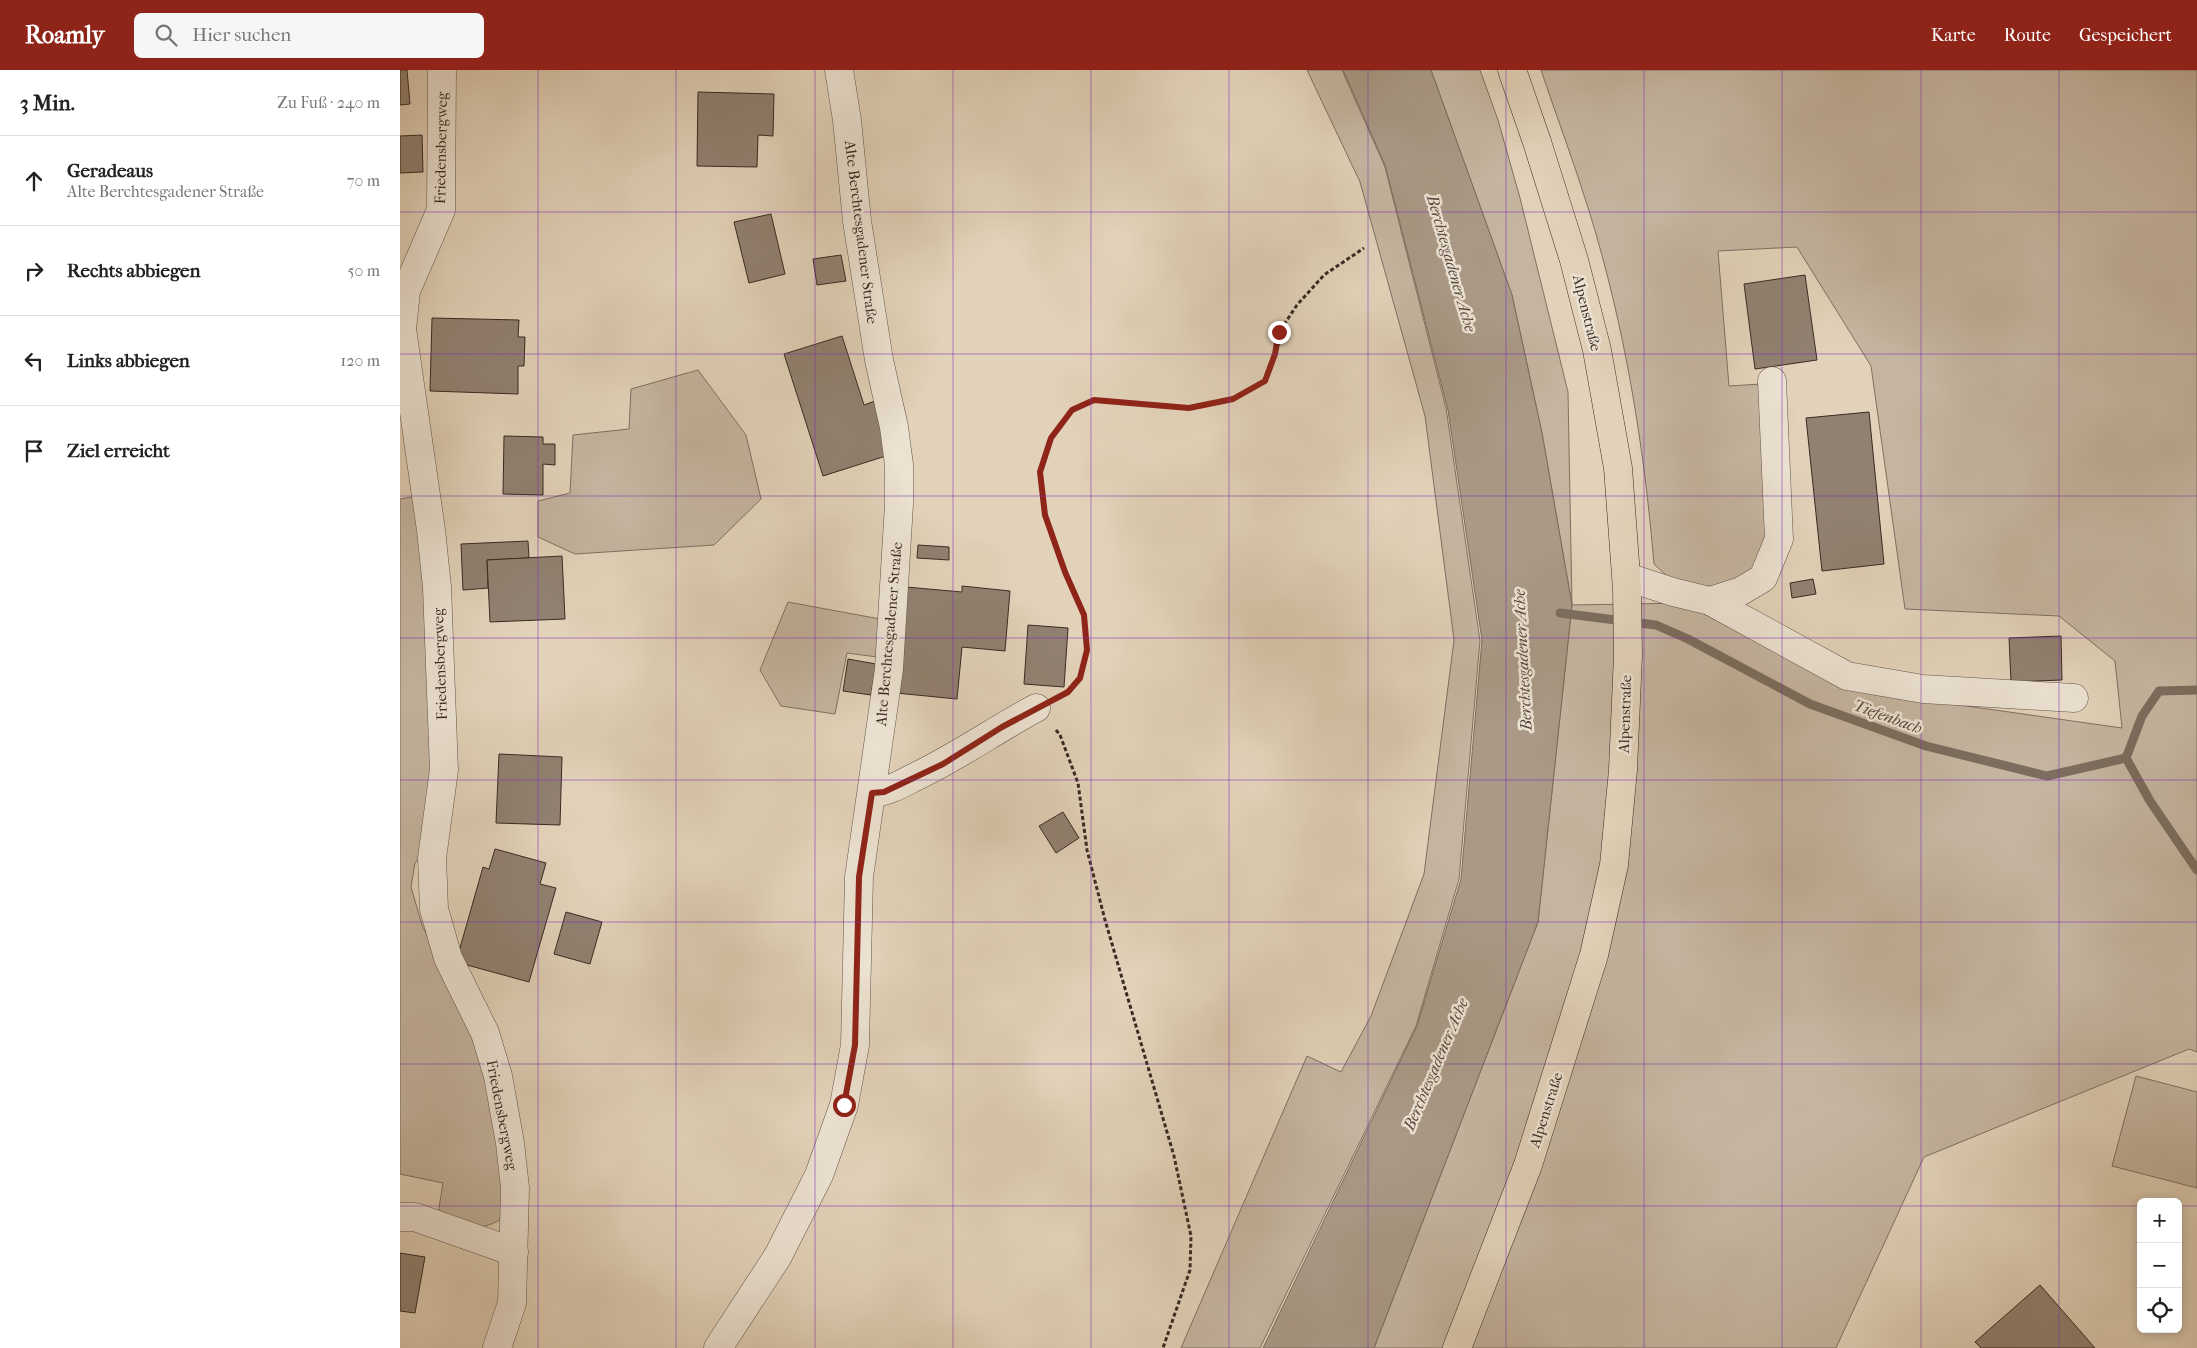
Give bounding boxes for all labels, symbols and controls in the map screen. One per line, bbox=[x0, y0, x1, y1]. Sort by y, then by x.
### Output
search box bbox=[134, 13, 484, 58]
text: Roamly bbox=[25, 21, 104, 49]
icon: search bbox=[152, 21, 180, 49]
text: Hier suchen bbox=[192, 24, 291, 46]
text: Karte bbox=[1931, 25, 1976, 46]
text: Route bbox=[2004, 25, 2051, 46]
text: Gespeichert bbox=[2079, 25, 2172, 46]
text: 3 Min. bbox=[20, 91, 75, 115]
street label: Friedensbergweg bbox=[431, 91, 451, 204]
text: Zu Fuß · 240 m bbox=[277, 93, 380, 112]
street label: Alte Berchtesgadener Straße bbox=[841, 138, 881, 325]
text: Geradeaus bbox=[67, 160, 153, 182]
icon: ahead bbox=[20, 167, 48, 195]
text: 70 m bbox=[347, 171, 380, 190]
text: Alte Berchtesgadener Straße bbox=[67, 182, 264, 201]
water label: Berchtesgadener Ache bbox=[1423, 192, 1480, 334]
icon: right bbox=[20, 257, 48, 285]
text: Rechts abbiegen bbox=[67, 260, 201, 282]
text: 50 m bbox=[348, 261, 380, 280]
street label: Alpenstraße bbox=[1569, 272, 1605, 354]
route end bbox=[1268, 321, 1291, 344]
icon: left bbox=[20, 347, 48, 375]
text: Links abbiegen bbox=[67, 350, 190, 372]
text: 120 m bbox=[341, 351, 380, 370]
icon: arrive bbox=[20, 437, 48, 465]
text: Ziel erreicht bbox=[67, 440, 170, 462]
street label: Alte Berchtesgadener Straße bbox=[872, 541, 906, 728]
water label: Berchtesgadener Ache bbox=[1509, 588, 1536, 732]
street label: Friedensbergweg bbox=[429, 607, 451, 720]
street label: Alpenstraße bbox=[1615, 674, 1635, 754]
water label: Tiefenbach bbox=[1851, 695, 1925, 738]
water label: Berchtesgadener Ache bbox=[1399, 995, 1472, 1134]
street label: Friedensbergweg bbox=[482, 1058, 522, 1173]
street label: Alpenstraße bbox=[1525, 1070, 1567, 1151]
route start bbox=[833, 1094, 856, 1117]
map controls bbox=[2137, 1198, 2182, 1333]
button: + bbox=[2137, 1198, 2182, 1243]
button: − bbox=[2137, 1243, 2182, 1288]
button: locate bbox=[2137, 1288, 2182, 1333]

